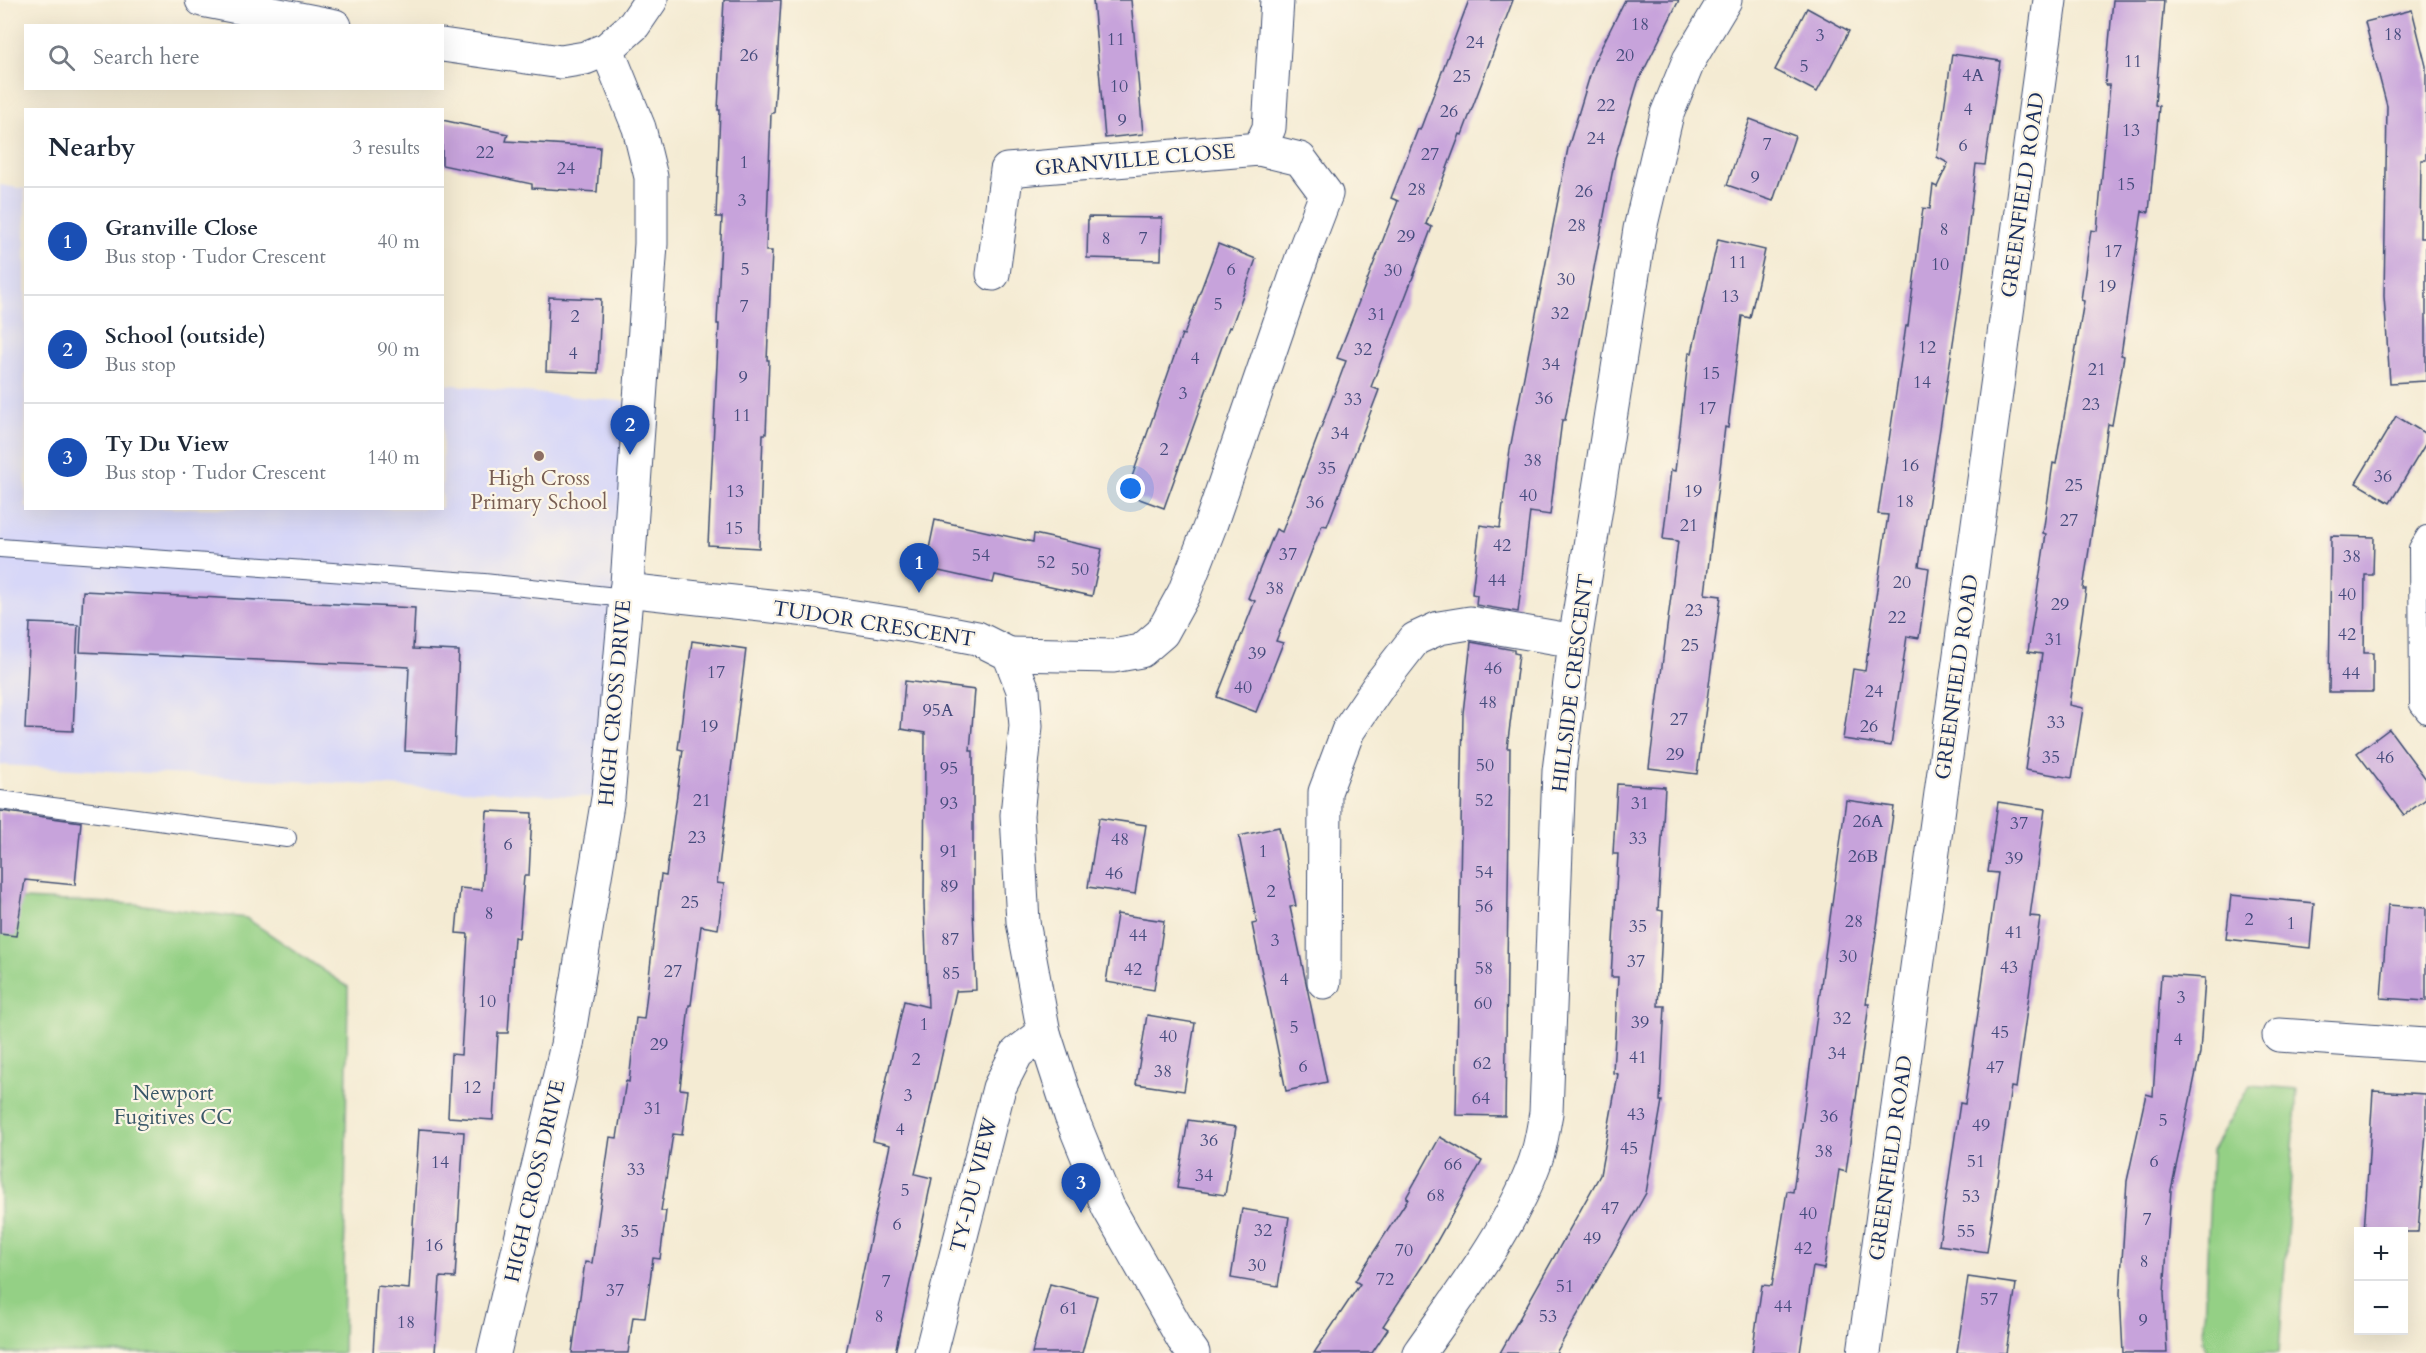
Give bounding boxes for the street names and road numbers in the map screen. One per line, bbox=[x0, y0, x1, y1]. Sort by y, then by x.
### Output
street label: GREENFIELD ROAD bbox=[1994, 90, 2052, 300]
street label: GRANVILLE CLOSE bbox=[1034, 137, 1236, 183]
street label: HILLSIDE CRESCENT bbox=[1545, 572, 1601, 794]
street label: GREENFIELD ROAD bbox=[1928, 572, 1986, 782]
street label: TUDOR CRESCENT bbox=[771, 594, 977, 654]
street label: HIGH CROSS DRIVE bbox=[592, 599, 638, 807]
street label: GREENFIELD ROAD bbox=[1862, 1053, 1920, 1263]
street label: HIGH CROSS DRIVE bbox=[498, 1077, 572, 1285]
street label: TY-DU VIEW bbox=[943, 1113, 1005, 1256]

